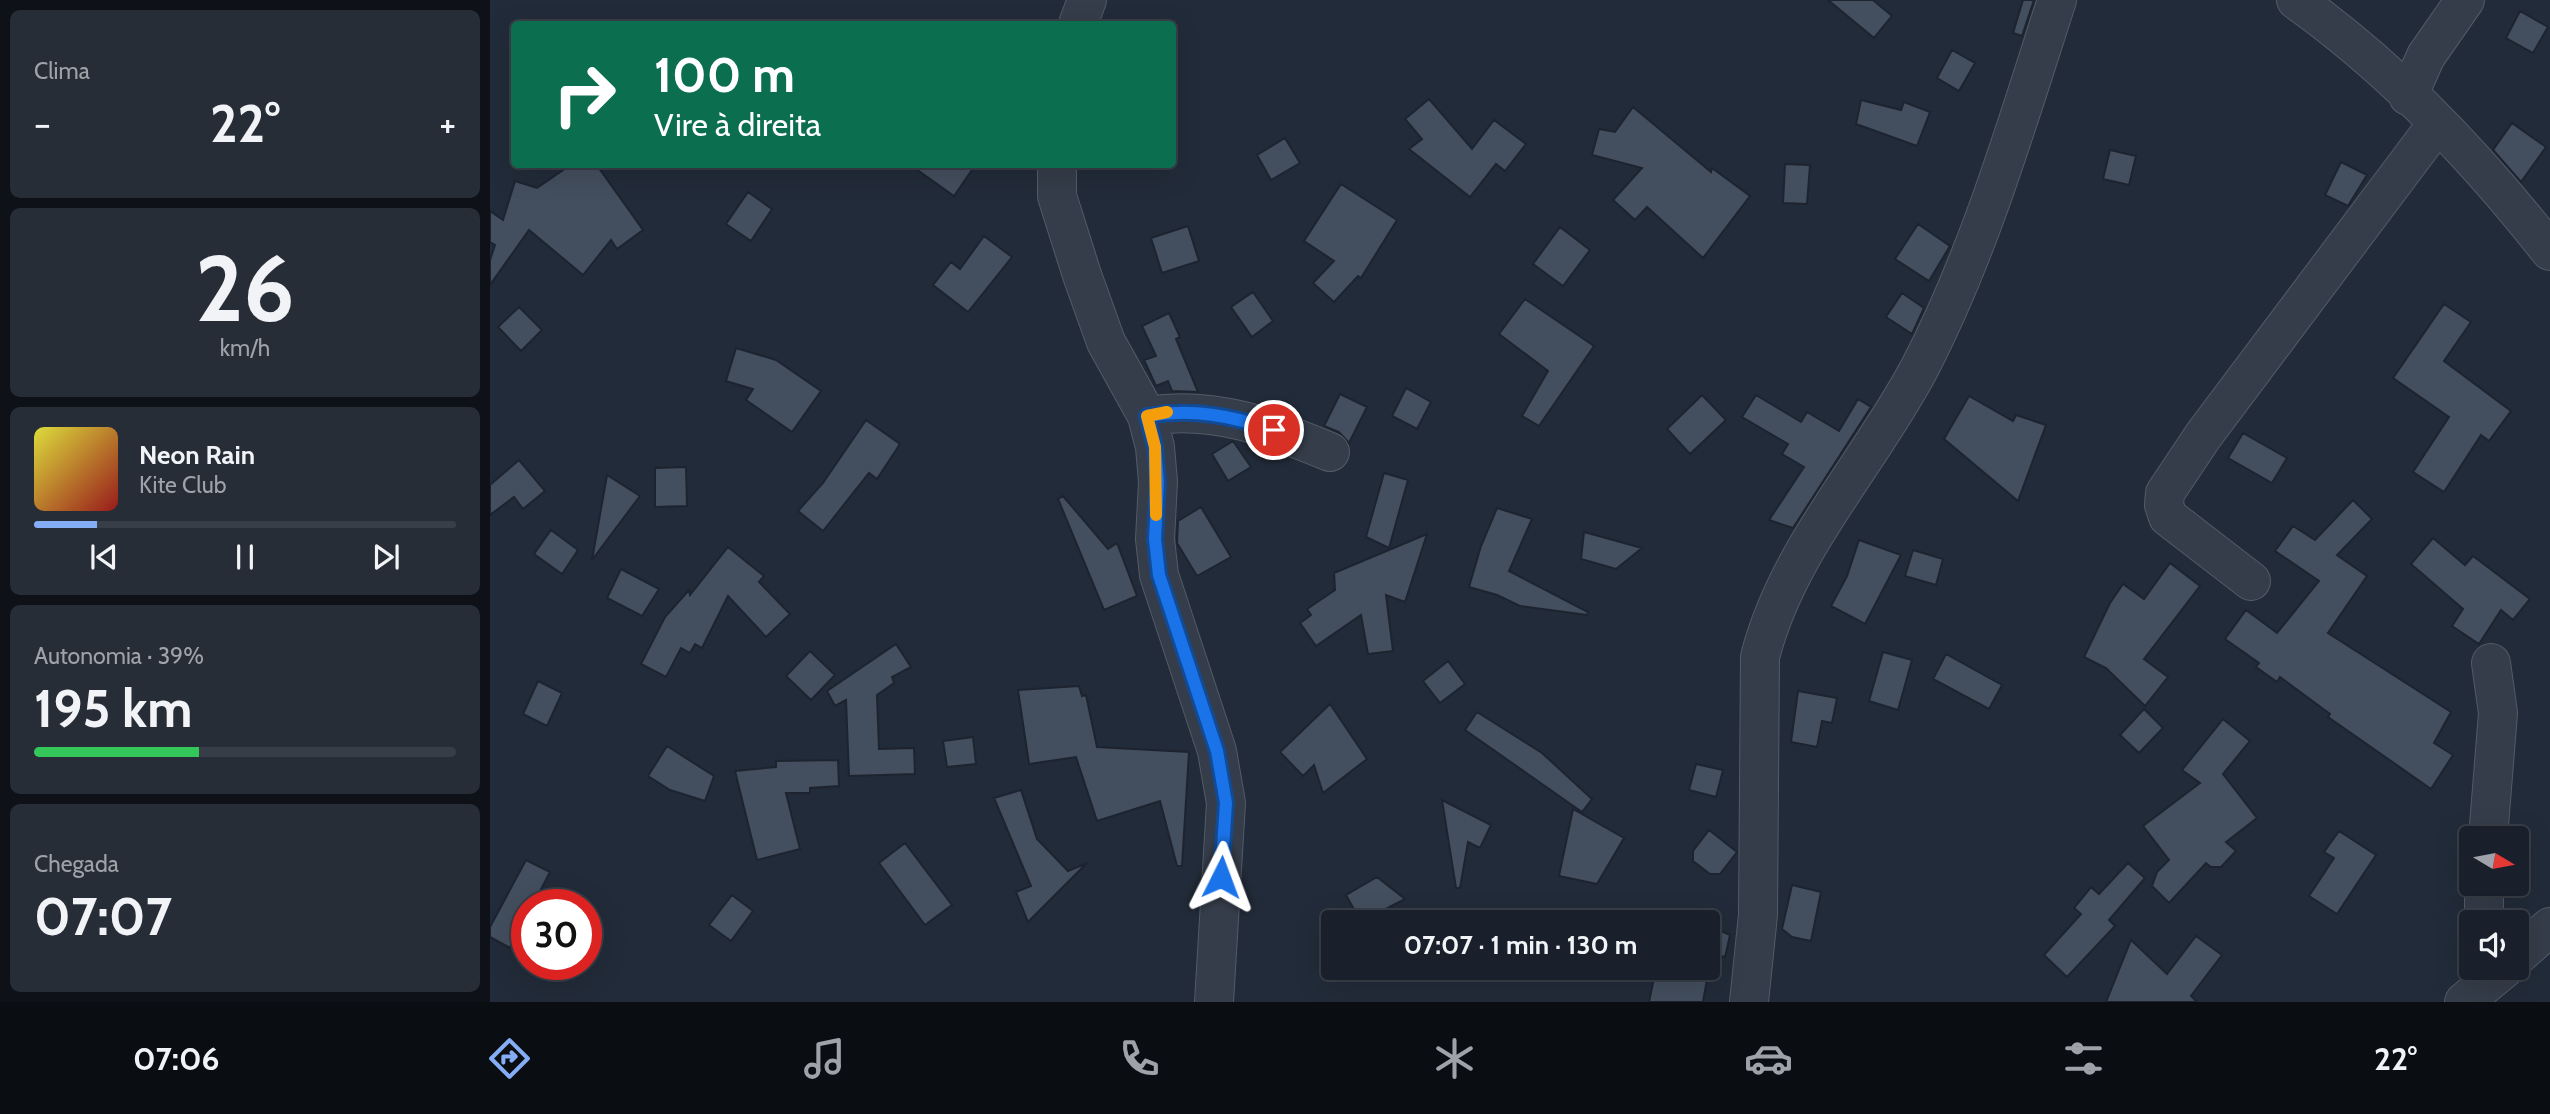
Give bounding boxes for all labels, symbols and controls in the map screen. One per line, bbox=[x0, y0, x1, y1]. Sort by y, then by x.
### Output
text: 100 m bbox=[654, 45, 795, 104]
icon: right bbox=[539, 49, 630, 140]
text: Clima bbox=[34, 57, 90, 85]
text: 22° bbox=[210, 92, 280, 155]
text: − bbox=[34, 100, 51, 147]
text: + bbox=[439, 100, 456, 147]
text: Vire à direita bbox=[654, 105, 821, 144]
text: 26 bbox=[195, 233, 295, 344]
text: km/h bbox=[220, 334, 270, 362]
pin bbox=[1244, 400, 1304, 460]
icon: arrive bbox=[1255, 411, 1293, 449]
text: Neon Rain bbox=[139, 439, 255, 471]
text: Kite Club bbox=[139, 471, 226, 499]
icon: previous bbox=[85, 538, 123, 576]
icon: pause bbox=[226, 538, 264, 576]
icon: next bbox=[367, 538, 405, 576]
text: Autonomia · 39% bbox=[34, 642, 204, 670]
text: 195 km bbox=[34, 677, 192, 740]
north arrow bbox=[2459, 826, 2529, 896]
map controls bbox=[2459, 826, 2529, 980]
position arrow bbox=[1184, 840, 1258, 914]
text: Chegada bbox=[34, 850, 119, 878]
text: 07:07 bbox=[34, 885, 172, 948]
speed limit sign: 30 bbox=[511, 889, 602, 980]
button: sound bbox=[2459, 910, 2529, 980]
text: 07:07 · 1 min · 130 m bbox=[1404, 929, 1637, 961]
icon: directions bbox=[485, 1034, 534, 1083]
icon: music bbox=[800, 1034, 849, 1083]
icon: phone bbox=[1115, 1034, 1164, 1083]
icon: climate bbox=[1430, 1034, 1479, 1083]
icon: car bbox=[1744, 1034, 1793, 1083]
icon: filters bbox=[2059, 1034, 2108, 1083]
text: 07:06 bbox=[133, 1039, 219, 1078]
text: 22° bbox=[2374, 1039, 2417, 1078]

